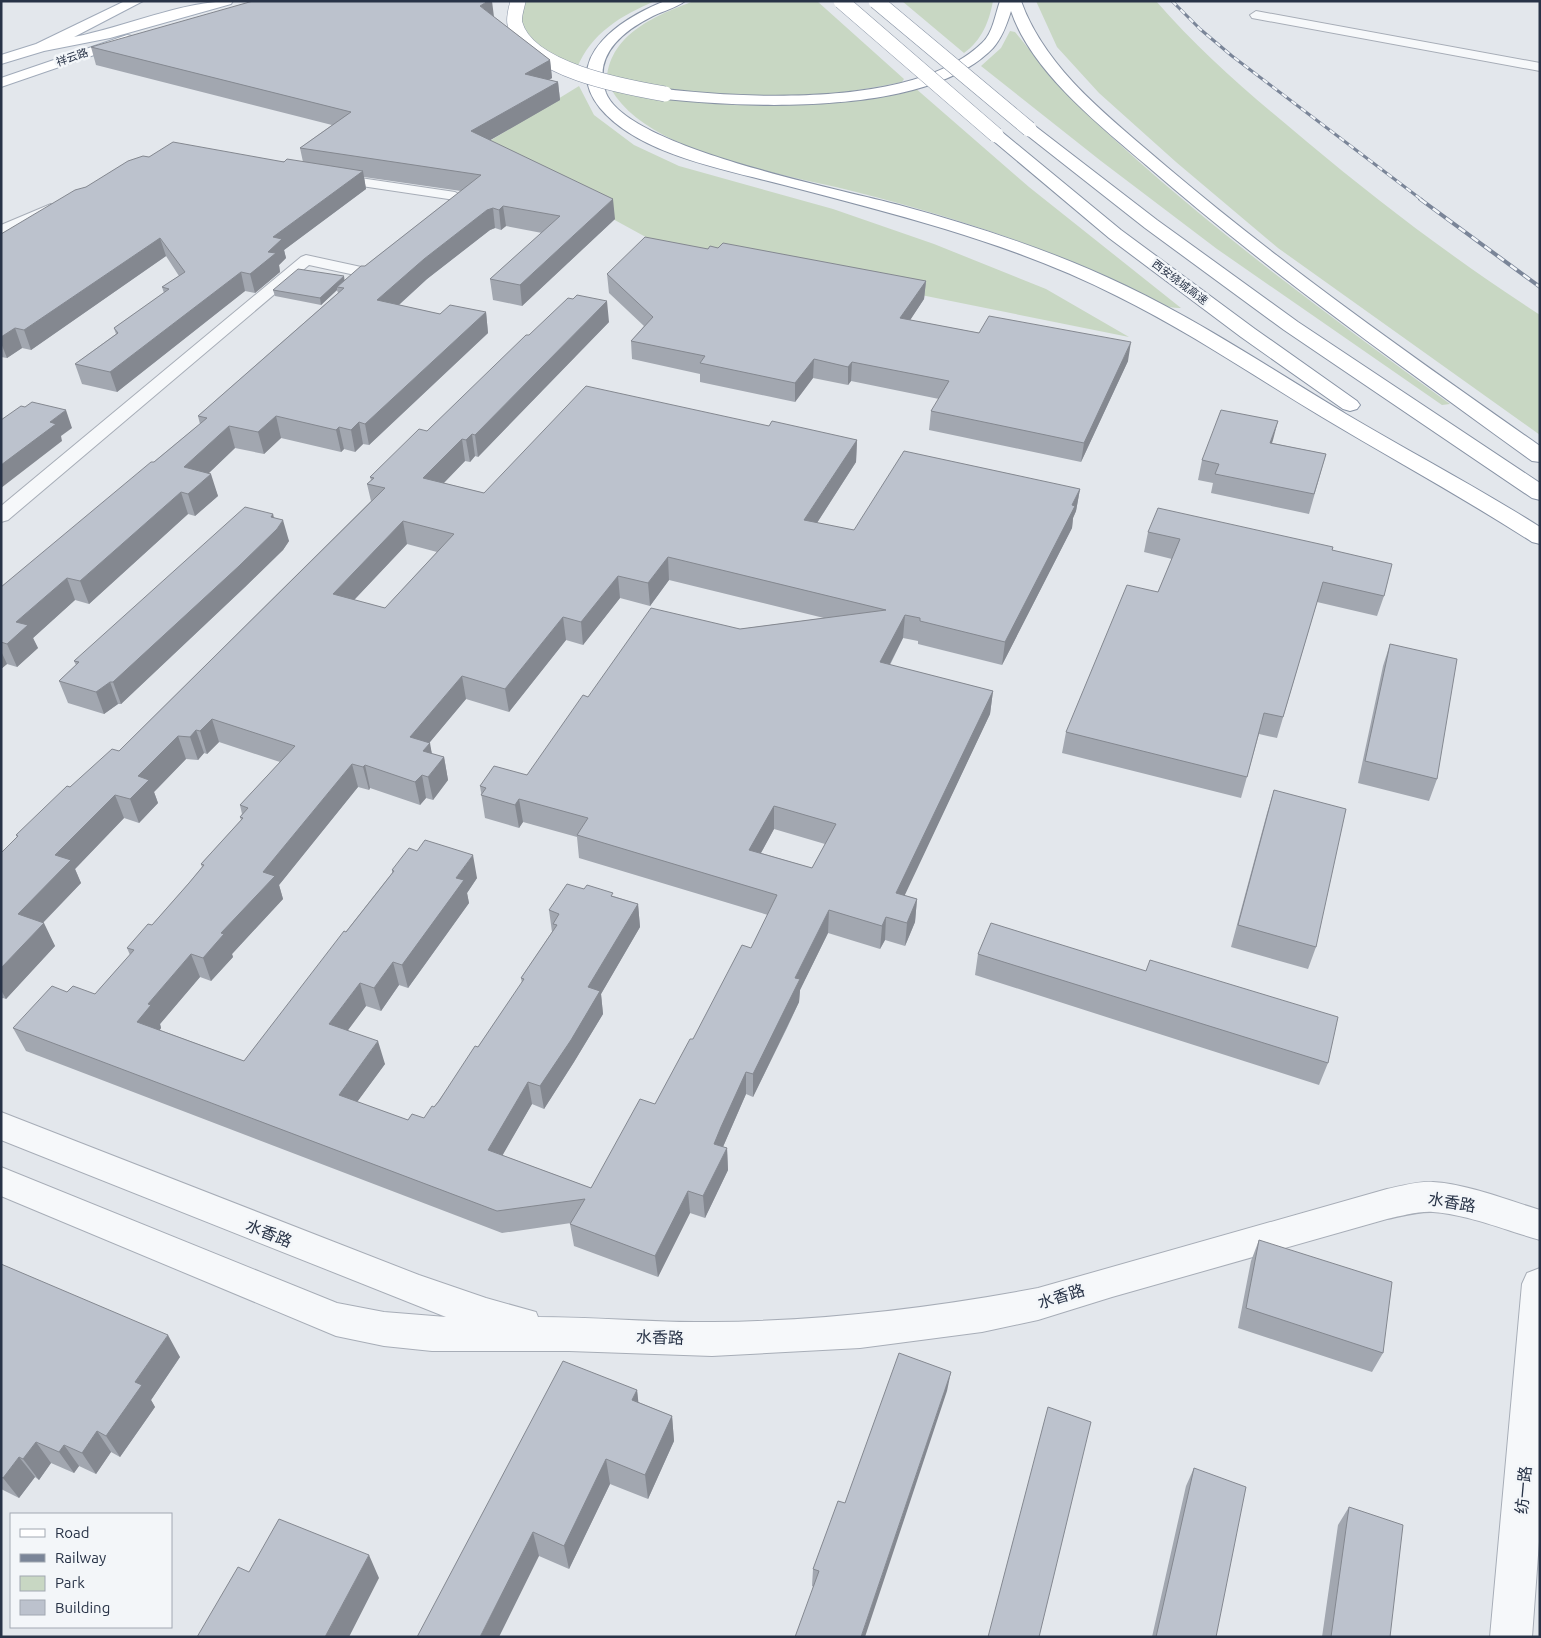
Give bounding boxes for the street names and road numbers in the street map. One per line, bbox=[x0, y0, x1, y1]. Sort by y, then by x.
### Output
street label: 祥云路 bbox=[54, 46, 90, 68]
street label: 西安绕城高速 bbox=[1150, 257, 1210, 307]
street label: 水香路 bbox=[1427, 1189, 1477, 1215]
street label: 水香路 bbox=[243, 1216, 295, 1250]
street label: 水香路 bbox=[1035, 1280, 1087, 1312]
street label: 水香路 bbox=[636, 1327, 684, 1347]
street label: 纺一路 bbox=[1512, 1465, 1534, 1515]

